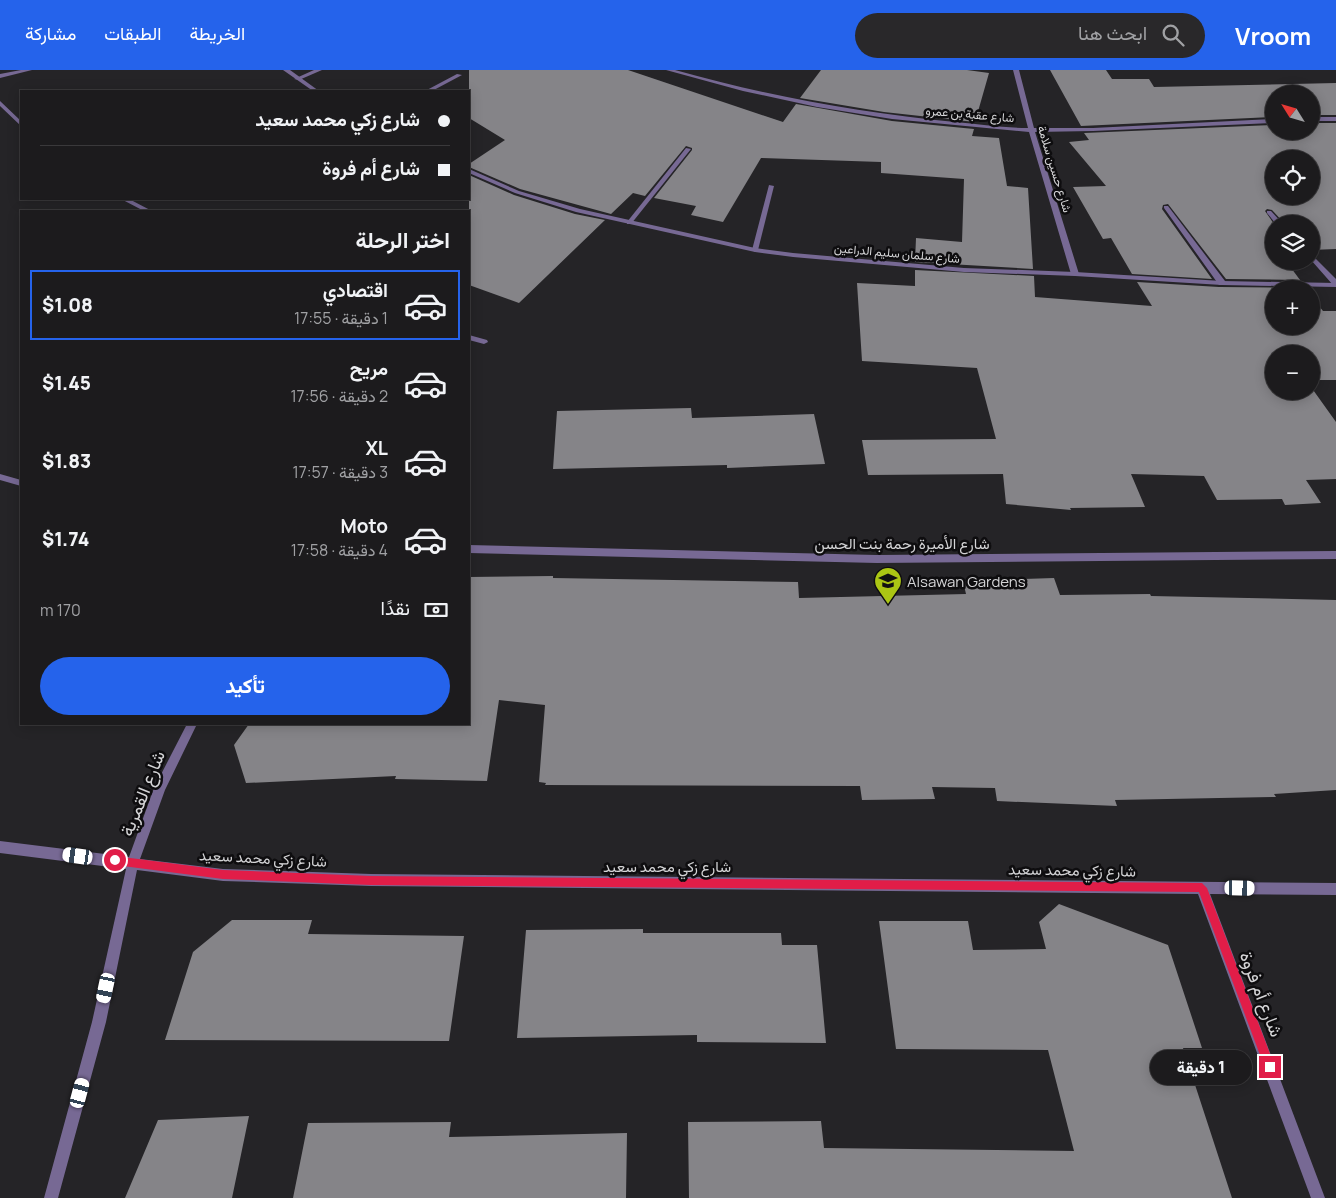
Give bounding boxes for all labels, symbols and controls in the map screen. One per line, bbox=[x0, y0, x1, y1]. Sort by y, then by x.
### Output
search box bbox=[855, 13, 1205, 58]
text: Vroom bbox=[1235, 19, 1311, 52]
text: ابحث هنا bbox=[1078, 20, 1147, 46]
text: مشاركة bbox=[25, 21, 76, 45]
text: الطبقات bbox=[104, 21, 161, 45]
text: الخريطة bbox=[189, 21, 245, 45]
icon: search bbox=[1159, 21, 1187, 49]
north arrow bbox=[1265, 85, 1320, 140]
map controls bbox=[1265, 85, 1320, 400]
street label: شارع عقبة بن عمرو bbox=[925, 102, 1015, 127]
text: شارع زكي محمد سعيد bbox=[255, 106, 420, 132]
street label: شارع حسين سلامة bbox=[1033, 124, 1076, 215]
button: locate bbox=[1265, 150, 1320, 205]
text: شارع أم فروة bbox=[322, 155, 420, 181]
button: layers bbox=[1265, 215, 1320, 270]
text: اختر الرحلة bbox=[355, 225, 450, 255]
street label: شارع سلمان سليم الدراعين bbox=[833, 239, 961, 268]
text: اقتصادي bbox=[323, 277, 388, 303]
button: + bbox=[1265, 280, 1320, 335]
icon: car bbox=[403, 283, 448, 328]
text: $1.08 bbox=[42, 292, 93, 318]
text: 1 دقيقة · 17:55 bbox=[294, 307, 388, 329]
button: − bbox=[1265, 345, 1320, 400]
text: مريح bbox=[350, 355, 388, 381]
icon: car bbox=[403, 361, 448, 406]
text: $1.45 bbox=[42, 370, 91, 396]
text: 2 دقيقة · 17:56 bbox=[290, 385, 388, 407]
text: XL bbox=[365, 435, 388, 461]
icon: car bbox=[403, 439, 448, 484]
text: $1.83 bbox=[42, 448, 91, 474]
text: 3 دقيقة · 17:57 bbox=[293, 461, 388, 483]
text: Moto bbox=[341, 513, 388, 539]
icon: car bbox=[403, 517, 448, 562]
text: $1.74 bbox=[42, 526, 89, 552]
street label: شارع الأميرة رحمة بنت الحسن bbox=[814, 533, 990, 555]
text: 4 دقيقة · 17:58 bbox=[291, 539, 388, 561]
school or university icon: Alsawan Gardens bbox=[873, 566, 903, 605]
place label: Alsawan Gardens bbox=[907, 571, 1026, 592]
text: نقدًا bbox=[381, 595, 410, 621]
icon: cash bbox=[422, 596, 450, 624]
text: 170 m bbox=[40, 599, 81, 621]
button: تأكيد bbox=[40, 657, 450, 715]
street label: شارع القمرية bbox=[114, 747, 171, 840]
street label: شارع زكي محمد سعيد bbox=[198, 844, 328, 875]
car bbox=[62, 846, 93, 866]
route start bbox=[104, 849, 126, 871]
street label: شارع زكي محمد سعيد bbox=[603, 856, 731, 880]
street label: شارع زكي محمد سعيد bbox=[1008, 858, 1136, 885]
car bbox=[1224, 880, 1255, 896]
street label: شارع أم فروة bbox=[1234, 948, 1289, 1040]
car bbox=[95, 972, 116, 1004]
callout: 1 دقيقة bbox=[1150, 1050, 1252, 1084]
text: 1 دقيقة bbox=[1177, 1056, 1225, 1078]
route end bbox=[1259, 1056, 1281, 1078]
car bbox=[68, 1077, 91, 1109]

